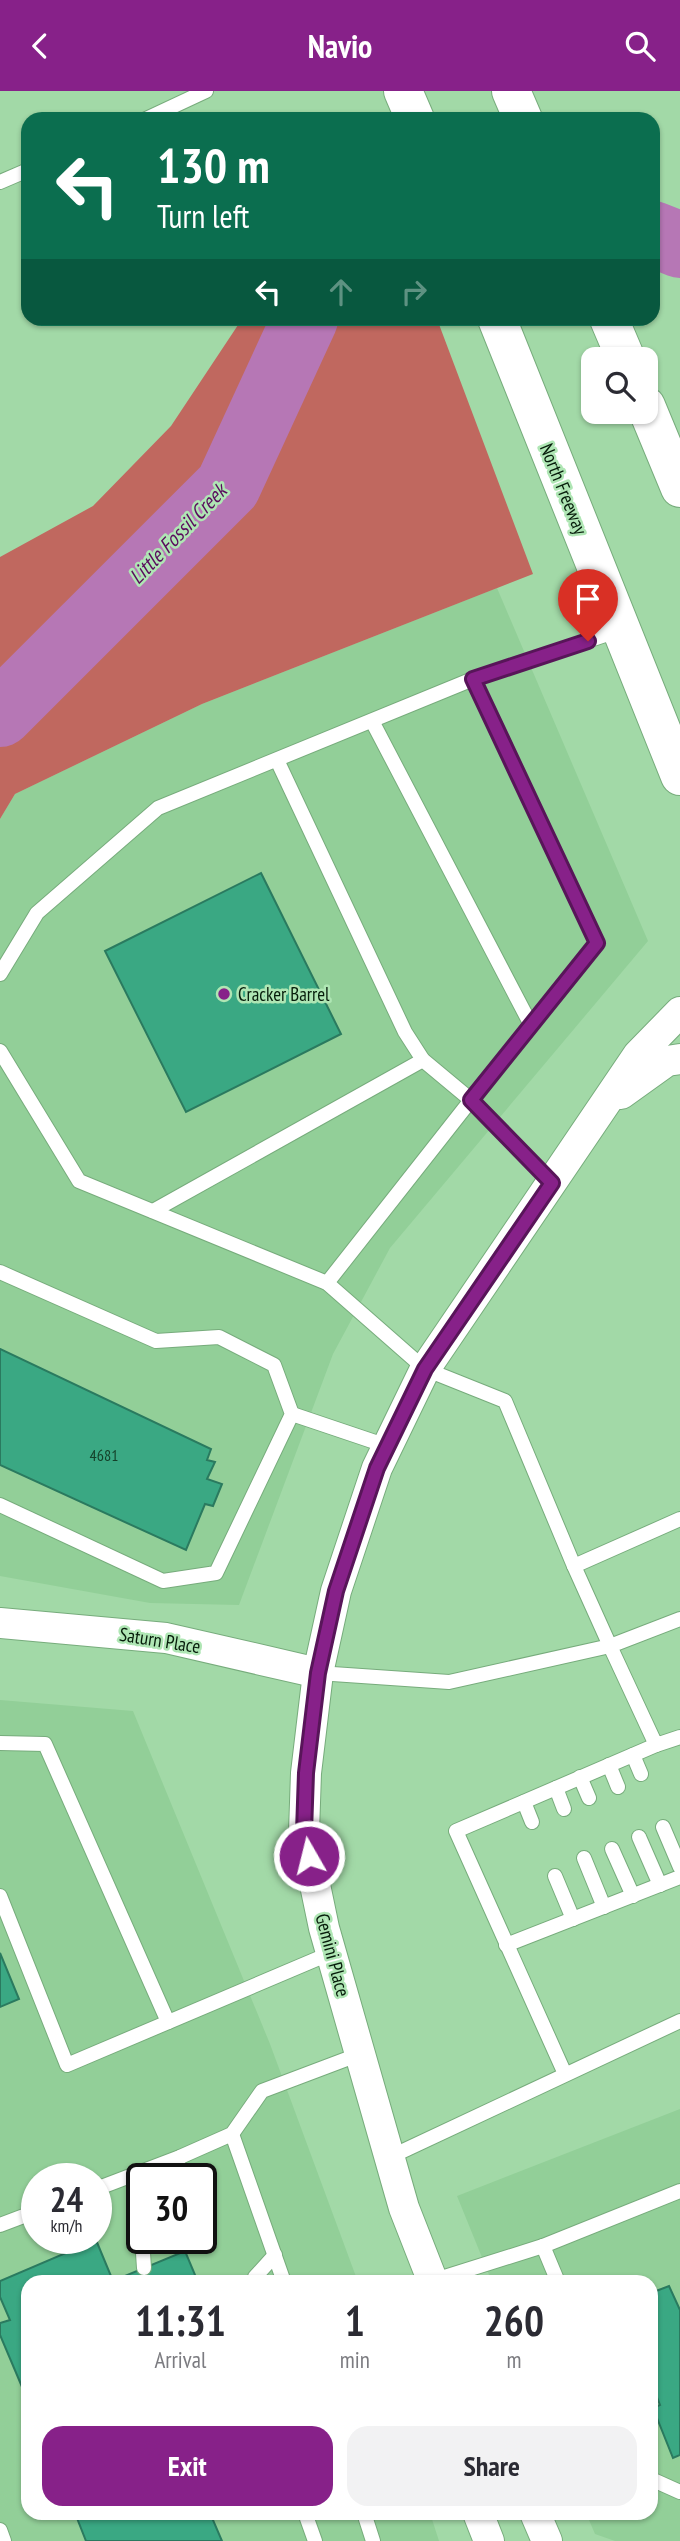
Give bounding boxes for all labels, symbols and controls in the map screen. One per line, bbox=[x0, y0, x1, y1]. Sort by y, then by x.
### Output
text: Navio bbox=[308, 25, 372, 67]
icon: back bbox=[21, 27, 59, 65]
icon: search bbox=[621, 27, 659, 65]
text: 130 m bbox=[157, 133, 270, 197]
icon: left bbox=[42, 140, 133, 231]
text: Turn left bbox=[157, 195, 249, 237]
icon: left bbox=[249, 273, 287, 311]
icon: ahead bbox=[322, 273, 360, 311]
icon: right bbox=[395, 273, 433, 311]
map controls bbox=[581, 347, 658, 424]
button: search bbox=[581, 347, 658, 424]
street label: North Freeway bbox=[535, 440, 593, 539]
water label: Little Fossil Creek bbox=[123, 476, 234, 589]
pin bbox=[558, 569, 618, 641]
icon: arrive bbox=[569, 580, 607, 618]
place label: Cracker Barrel bbox=[238, 982, 330, 1006]
marker: Cracker Barrel bbox=[216, 986, 232, 1002]
house number: 4681 bbox=[90, 1445, 118, 1465]
street label: Saturn Place bbox=[118, 1622, 202, 1658]
position arrow bbox=[272, 1819, 346, 1893]
street label: Gemini Place bbox=[310, 1911, 356, 1999]
speed limit sign: 30 bbox=[126, 2163, 217, 2254]
text: 24 bbox=[50, 2176, 83, 2222]
text: km/h bbox=[51, 2214, 82, 2237]
text: 11:31 bbox=[135, 2293, 226, 2348]
text: 1 bbox=[345, 2293, 365, 2348]
text: 260 bbox=[484, 2293, 544, 2348]
text: Arrival bbox=[154, 2345, 206, 2374]
text: min bbox=[340, 2345, 370, 2374]
text: m bbox=[506, 2345, 521, 2374]
button: Exit bbox=[42, 2426, 333, 2506]
button: Share bbox=[347, 2426, 637, 2506]

